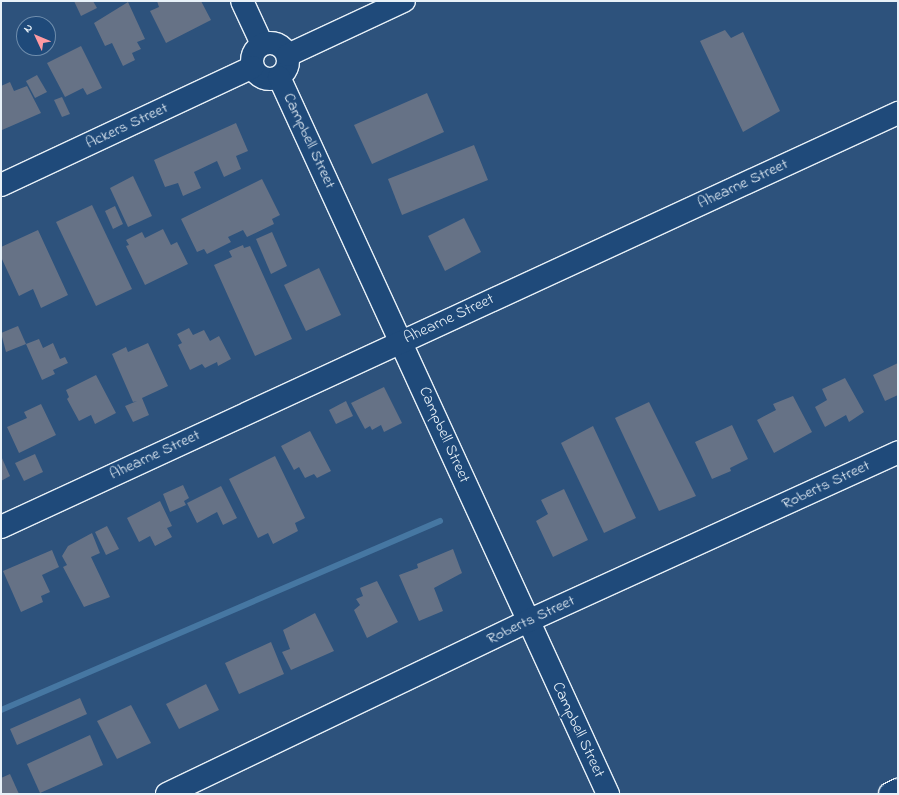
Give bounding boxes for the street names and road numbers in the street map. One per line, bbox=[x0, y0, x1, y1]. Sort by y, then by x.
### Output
street label: Campbell Street bbox=[278, 90, 340, 192]
street label: Ackers Street bbox=[83, 99, 171, 153]
street label: Ahearne Street bbox=[695, 155, 791, 213]
street label: Ahearne Street bbox=[401, 290, 497, 348]
street label: Campbell Street bbox=[414, 384, 474, 486]
street label: Ahearne Street bbox=[107, 426, 203, 484]
street label: Roberts Street bbox=[779, 456, 873, 514]
street label: Roberts Street bbox=[484, 591, 578, 649]
street label: Campbell Street bbox=[547, 679, 609, 781]

